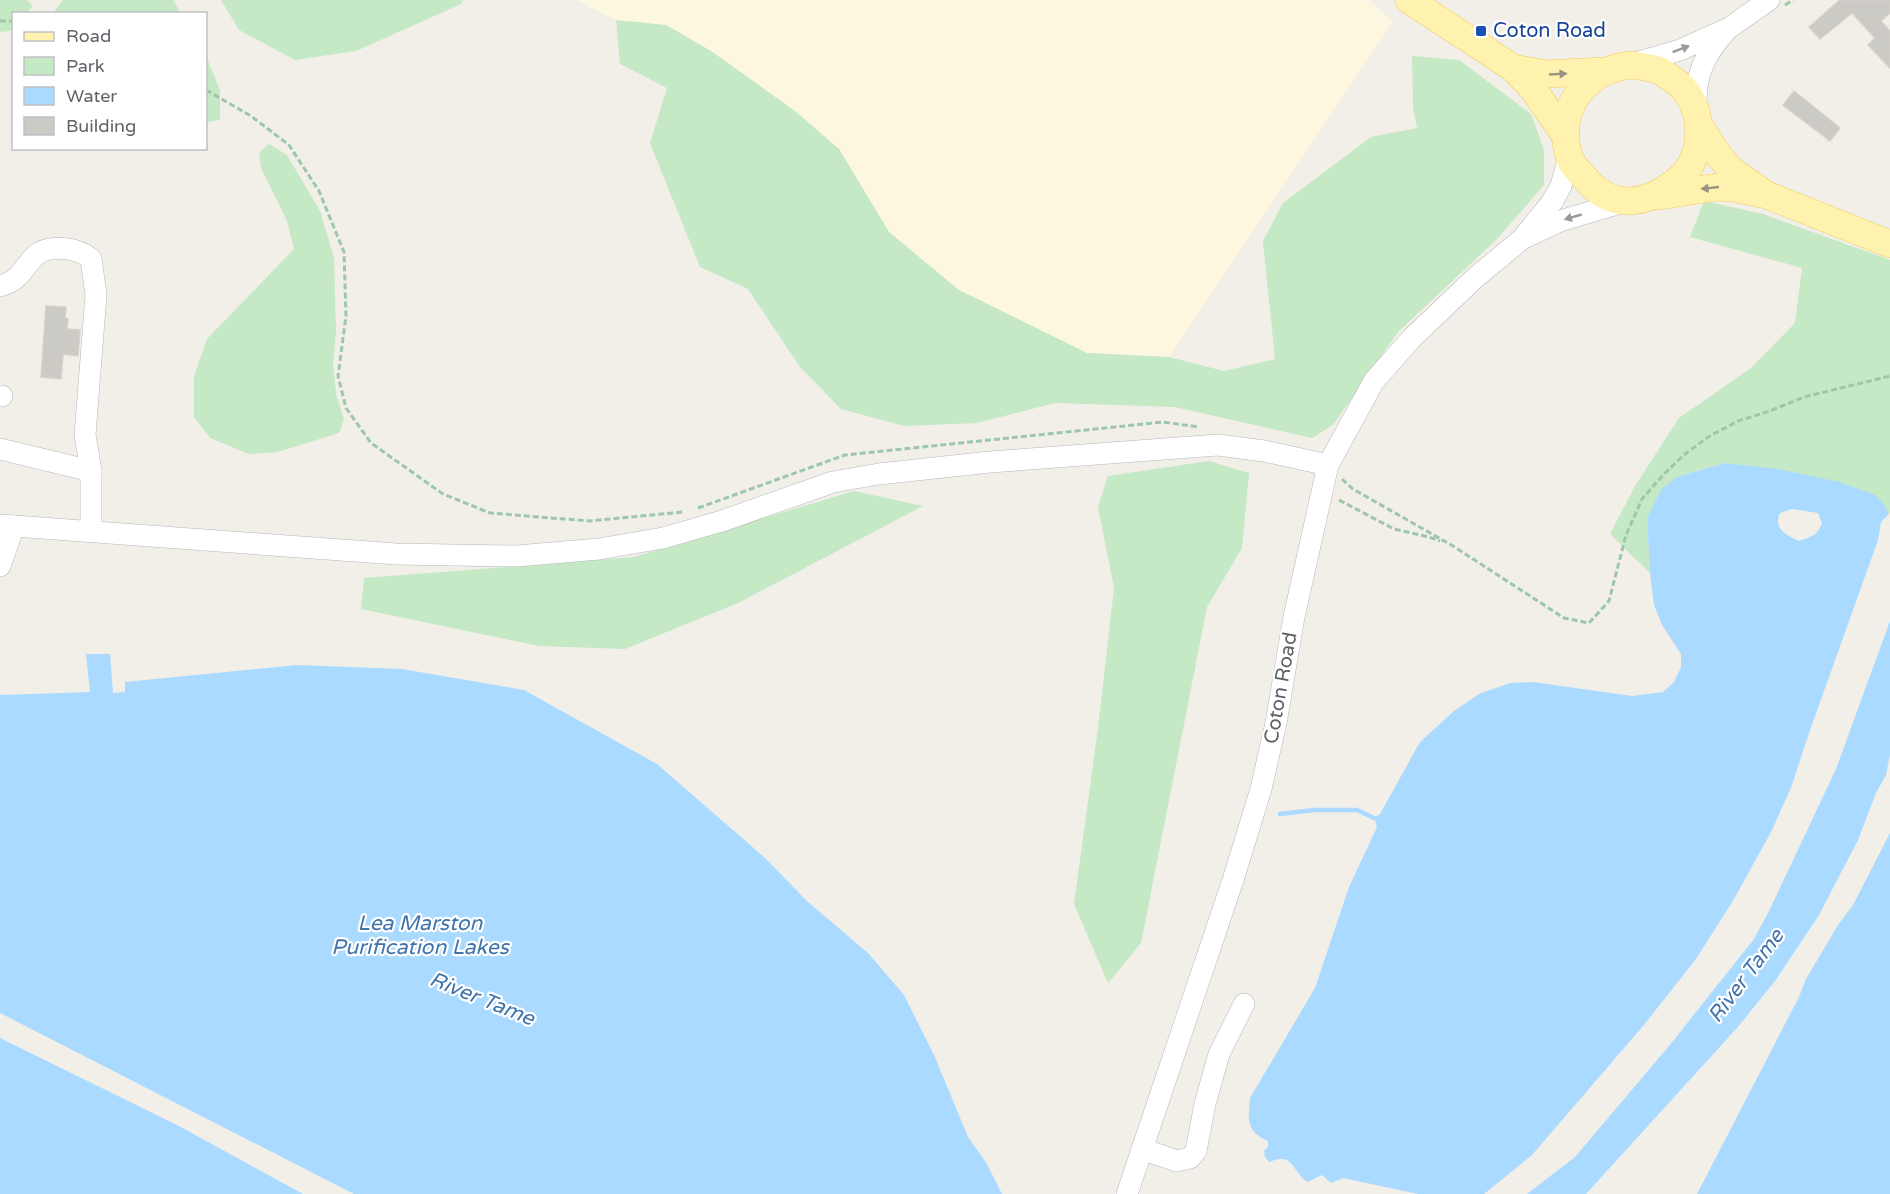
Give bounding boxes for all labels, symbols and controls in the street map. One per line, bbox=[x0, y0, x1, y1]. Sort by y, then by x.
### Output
legend bbox=[12, 12, 207, 150]
place label: Coton Road bbox=[1493, 19, 1606, 43]
marker: Coton Road bbox=[1474, 24, 1488, 38]
text: Road bbox=[66, 25, 111, 47]
one-way arrow bbox=[1672, 44, 1690, 53]
text: Park bbox=[66, 55, 105, 77]
one-way arrow bbox=[1548, 69, 1567, 78]
text: Water bbox=[66, 85, 117, 107]
text: Building bbox=[66, 115, 136, 137]
one-way arrow bbox=[1701, 183, 1720, 193]
one-way arrow bbox=[1564, 213, 1582, 222]
street label: Coton Road bbox=[1259, 630, 1303, 746]
water label: Lea Marston Purification Lakes bbox=[331, 911, 511, 960]
water label: River Tame bbox=[1703, 923, 1790, 1028]
water label: River Tame bbox=[426, 967, 539, 1032]

